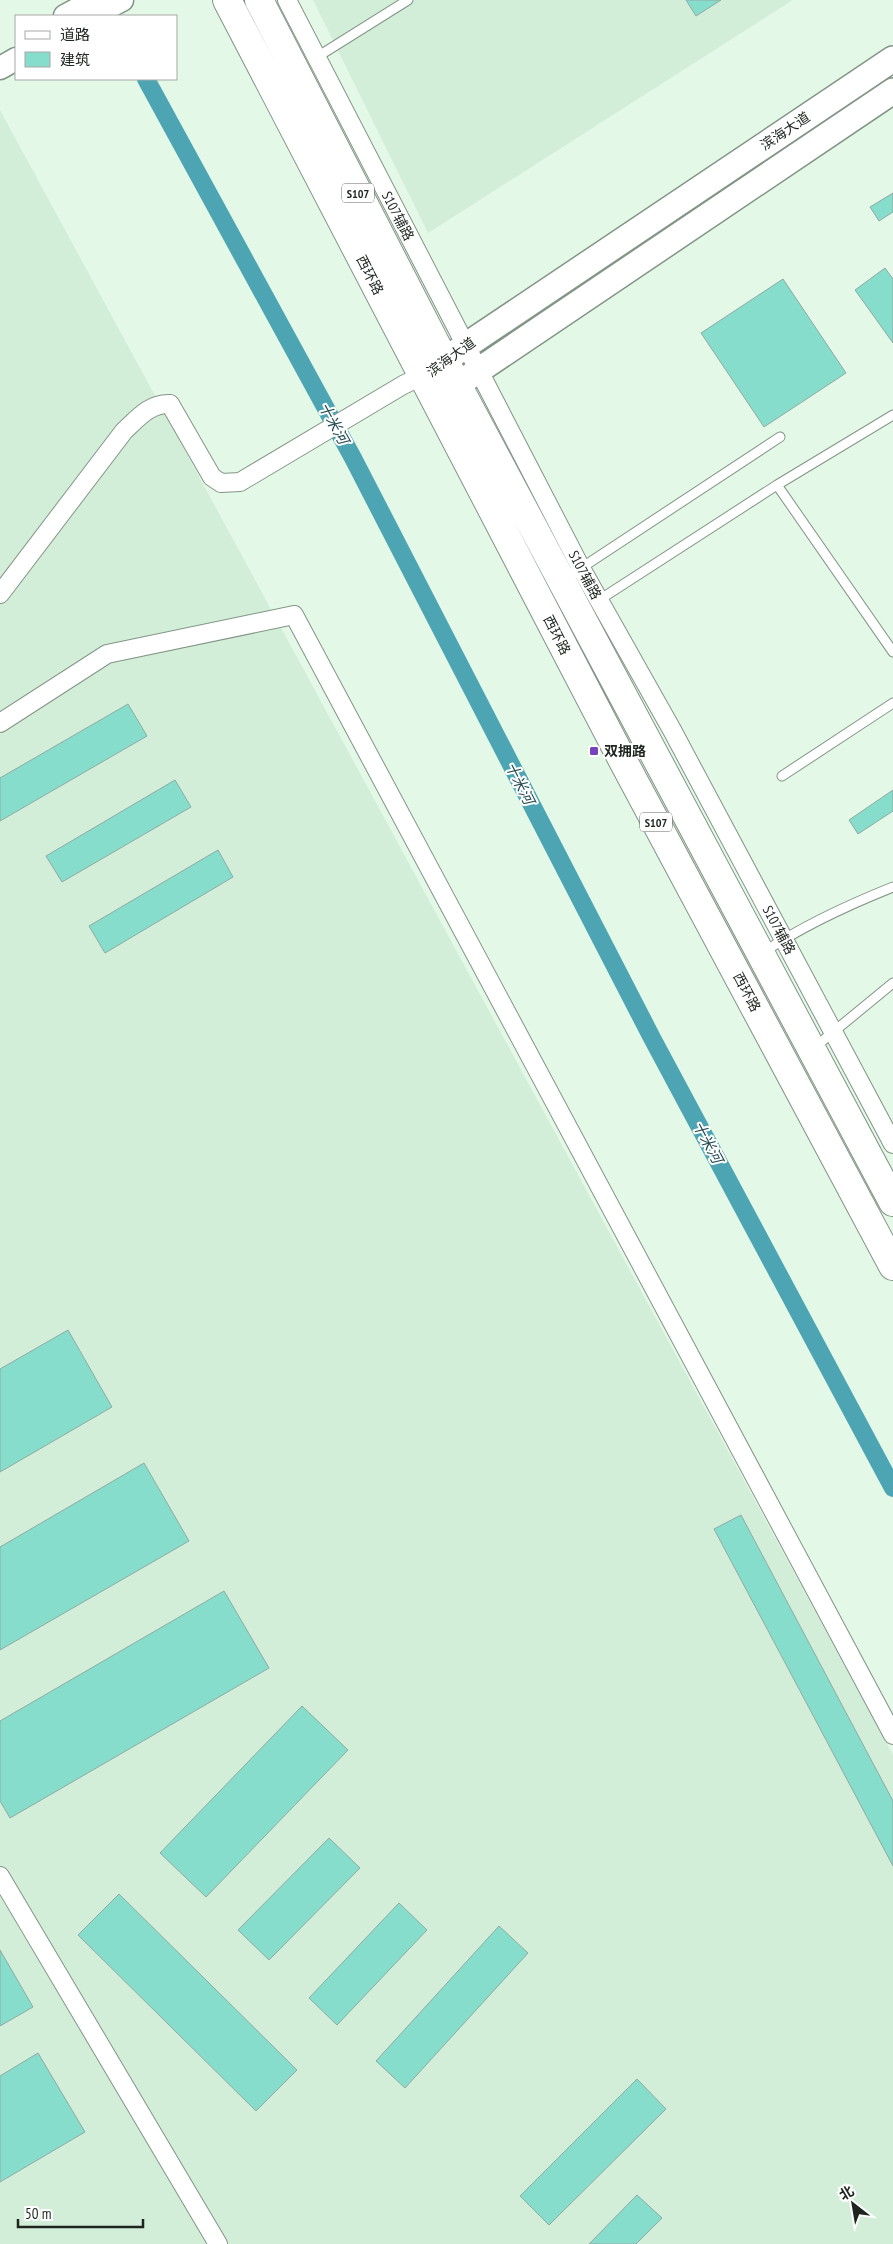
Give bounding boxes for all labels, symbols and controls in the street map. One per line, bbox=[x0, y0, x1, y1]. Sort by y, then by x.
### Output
legend bbox=[15, 15, 178, 80]
text: 道路 bbox=[60, 25, 90, 44]
text: 建筑 bbox=[60, 50, 90, 69]
street label: 滨海大道 bbox=[757, 108, 813, 154]
road number: S107 bbox=[342, 184, 374, 202]
street label: S107辅路 bbox=[378, 188, 418, 244]
street label: 西环路 bbox=[352, 252, 388, 298]
street label: 滨海大道 bbox=[423, 333, 479, 381]
water label: 十米河 bbox=[315, 399, 355, 450]
street label: S107辅路 bbox=[565, 547, 605, 603]
street label: 西环路 bbox=[539, 612, 575, 658]
place label: 双拥路 bbox=[604, 742, 646, 760]
marker: 双拥路 bbox=[588, 745, 600, 757]
water label: 十米河 bbox=[501, 759, 540, 810]
road number: S107 bbox=[640, 812, 672, 832]
street label: S107辅路 bbox=[759, 902, 799, 958]
street label: 西环路 bbox=[729, 969, 765, 1015]
water label: 十米河 bbox=[689, 1118, 728, 1169]
north arrow bbox=[828, 2179, 878, 2229]
text: 北 bbox=[836, 2182, 857, 2204]
scale bar bbox=[18, 2196, 142, 2228]
text: 50 m bbox=[25, 2204, 51, 2223]

